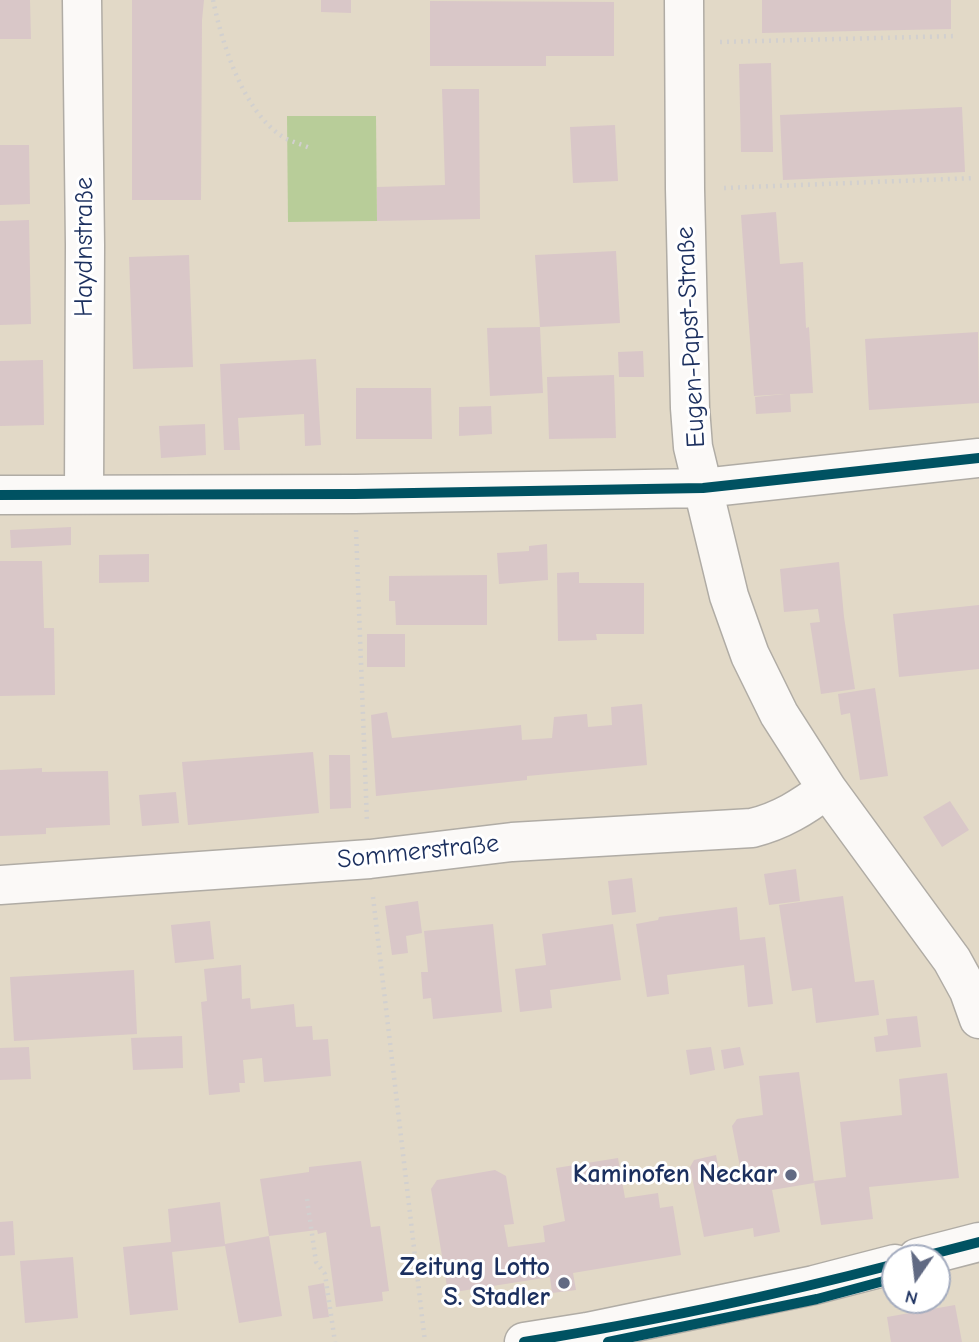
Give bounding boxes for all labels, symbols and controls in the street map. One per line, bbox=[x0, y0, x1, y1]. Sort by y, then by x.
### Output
street label: Haydnstraße bbox=[69, 177, 101, 317]
street label: Eugen-Papst-Straße bbox=[670, 226, 712, 448]
street label: Sommerstraße bbox=[335, 828, 501, 876]
place label: Kaminofen Neckar bbox=[573, 1159, 777, 1191]
marker: Kaminofen Neckar bbox=[783, 1167, 799, 1183]
north arrow bbox=[881, 1244, 951, 1314]
place label: Zeitung Lotto S. Stadler bbox=[400, 1252, 550, 1314]
marker: Zeitung Lotto S. Stadler bbox=[556, 1275, 572, 1291]
text: N bbox=[903, 1285, 920, 1310]

